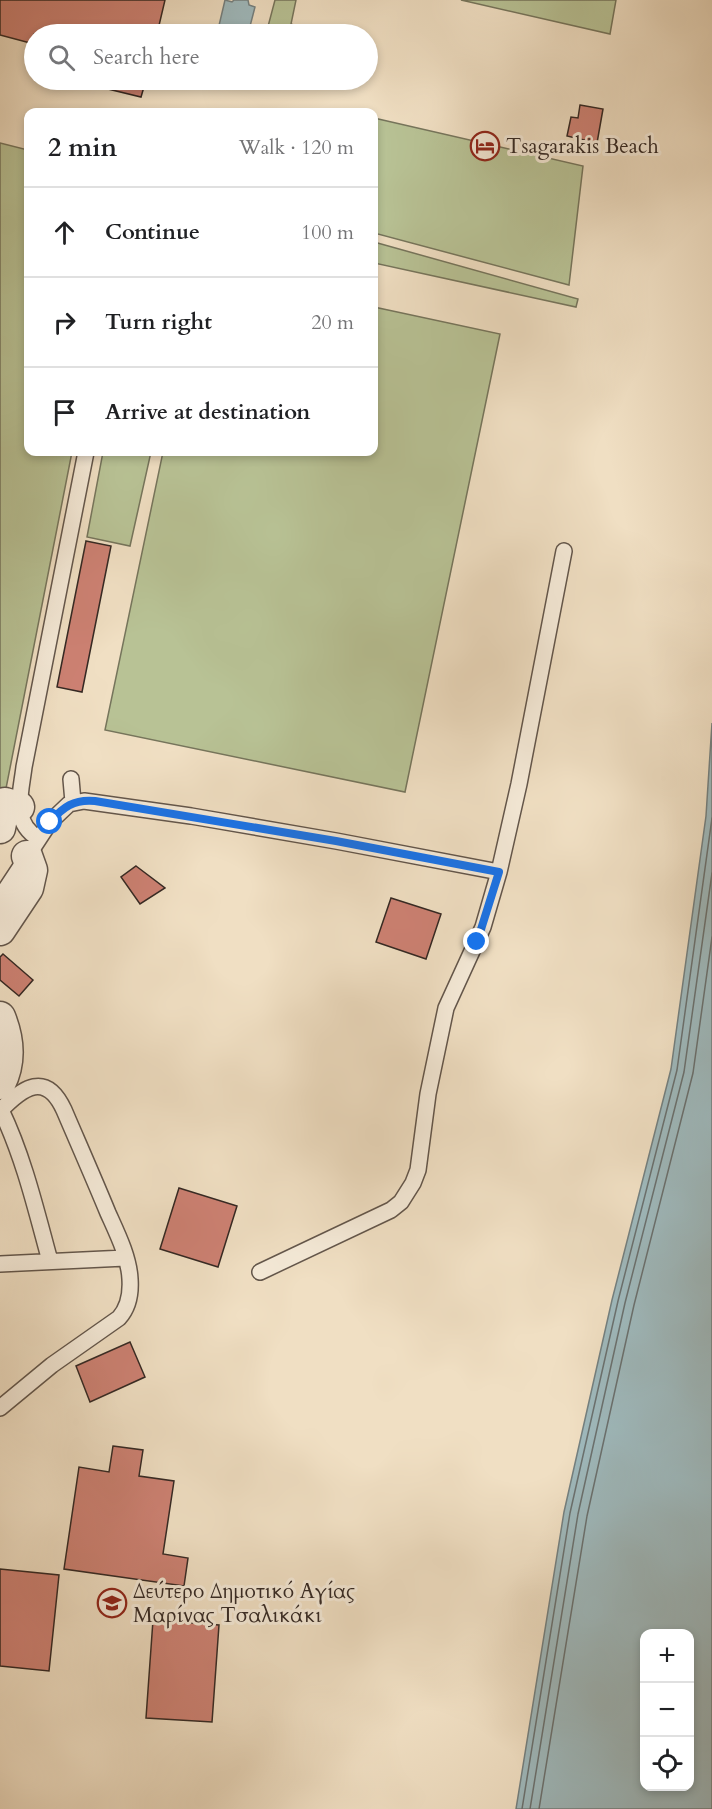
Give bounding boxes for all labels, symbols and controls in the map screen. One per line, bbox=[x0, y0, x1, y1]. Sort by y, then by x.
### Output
search box bbox=[24, 24, 378, 90]
icon: search bbox=[45, 41, 78, 74]
text: Search here bbox=[93, 42, 200, 72]
text: 2 min bbox=[48, 130, 117, 165]
hotel icon: Tsagarakis Beach bbox=[469, 130, 501, 162]
place label: Tsagarakis Beach bbox=[506, 132, 659, 161]
text: Walk · 120 m bbox=[239, 134, 354, 161]
icon: ahead bbox=[48, 216, 81, 249]
text: Continue bbox=[105, 217, 200, 247]
text: 100 m bbox=[301, 219, 354, 246]
icon: right bbox=[48, 306, 81, 339]
text: Turn right bbox=[105, 307, 212, 337]
text: 20 m bbox=[311, 309, 354, 336]
icon: arrive bbox=[48, 396, 81, 429]
text: Arrive at destination bbox=[105, 397, 310, 427]
route start bbox=[36, 808, 62, 834]
route end bbox=[463, 928, 489, 954]
place label: Δεύτερο Δημοτικό Αγίας Μαρίνας Τσαλικάκι bbox=[133, 1577, 355, 1630]
school or university icon: Δεύτερο Δημοτικό Αγίας Μαρίνας Τσαλικάκι bbox=[96, 1587, 128, 1619]
map controls bbox=[640, 1629, 694, 1791]
button: + bbox=[640, 1629, 694, 1683]
button: − bbox=[640, 1683, 694, 1737]
button: locate bbox=[640, 1737, 694, 1791]

